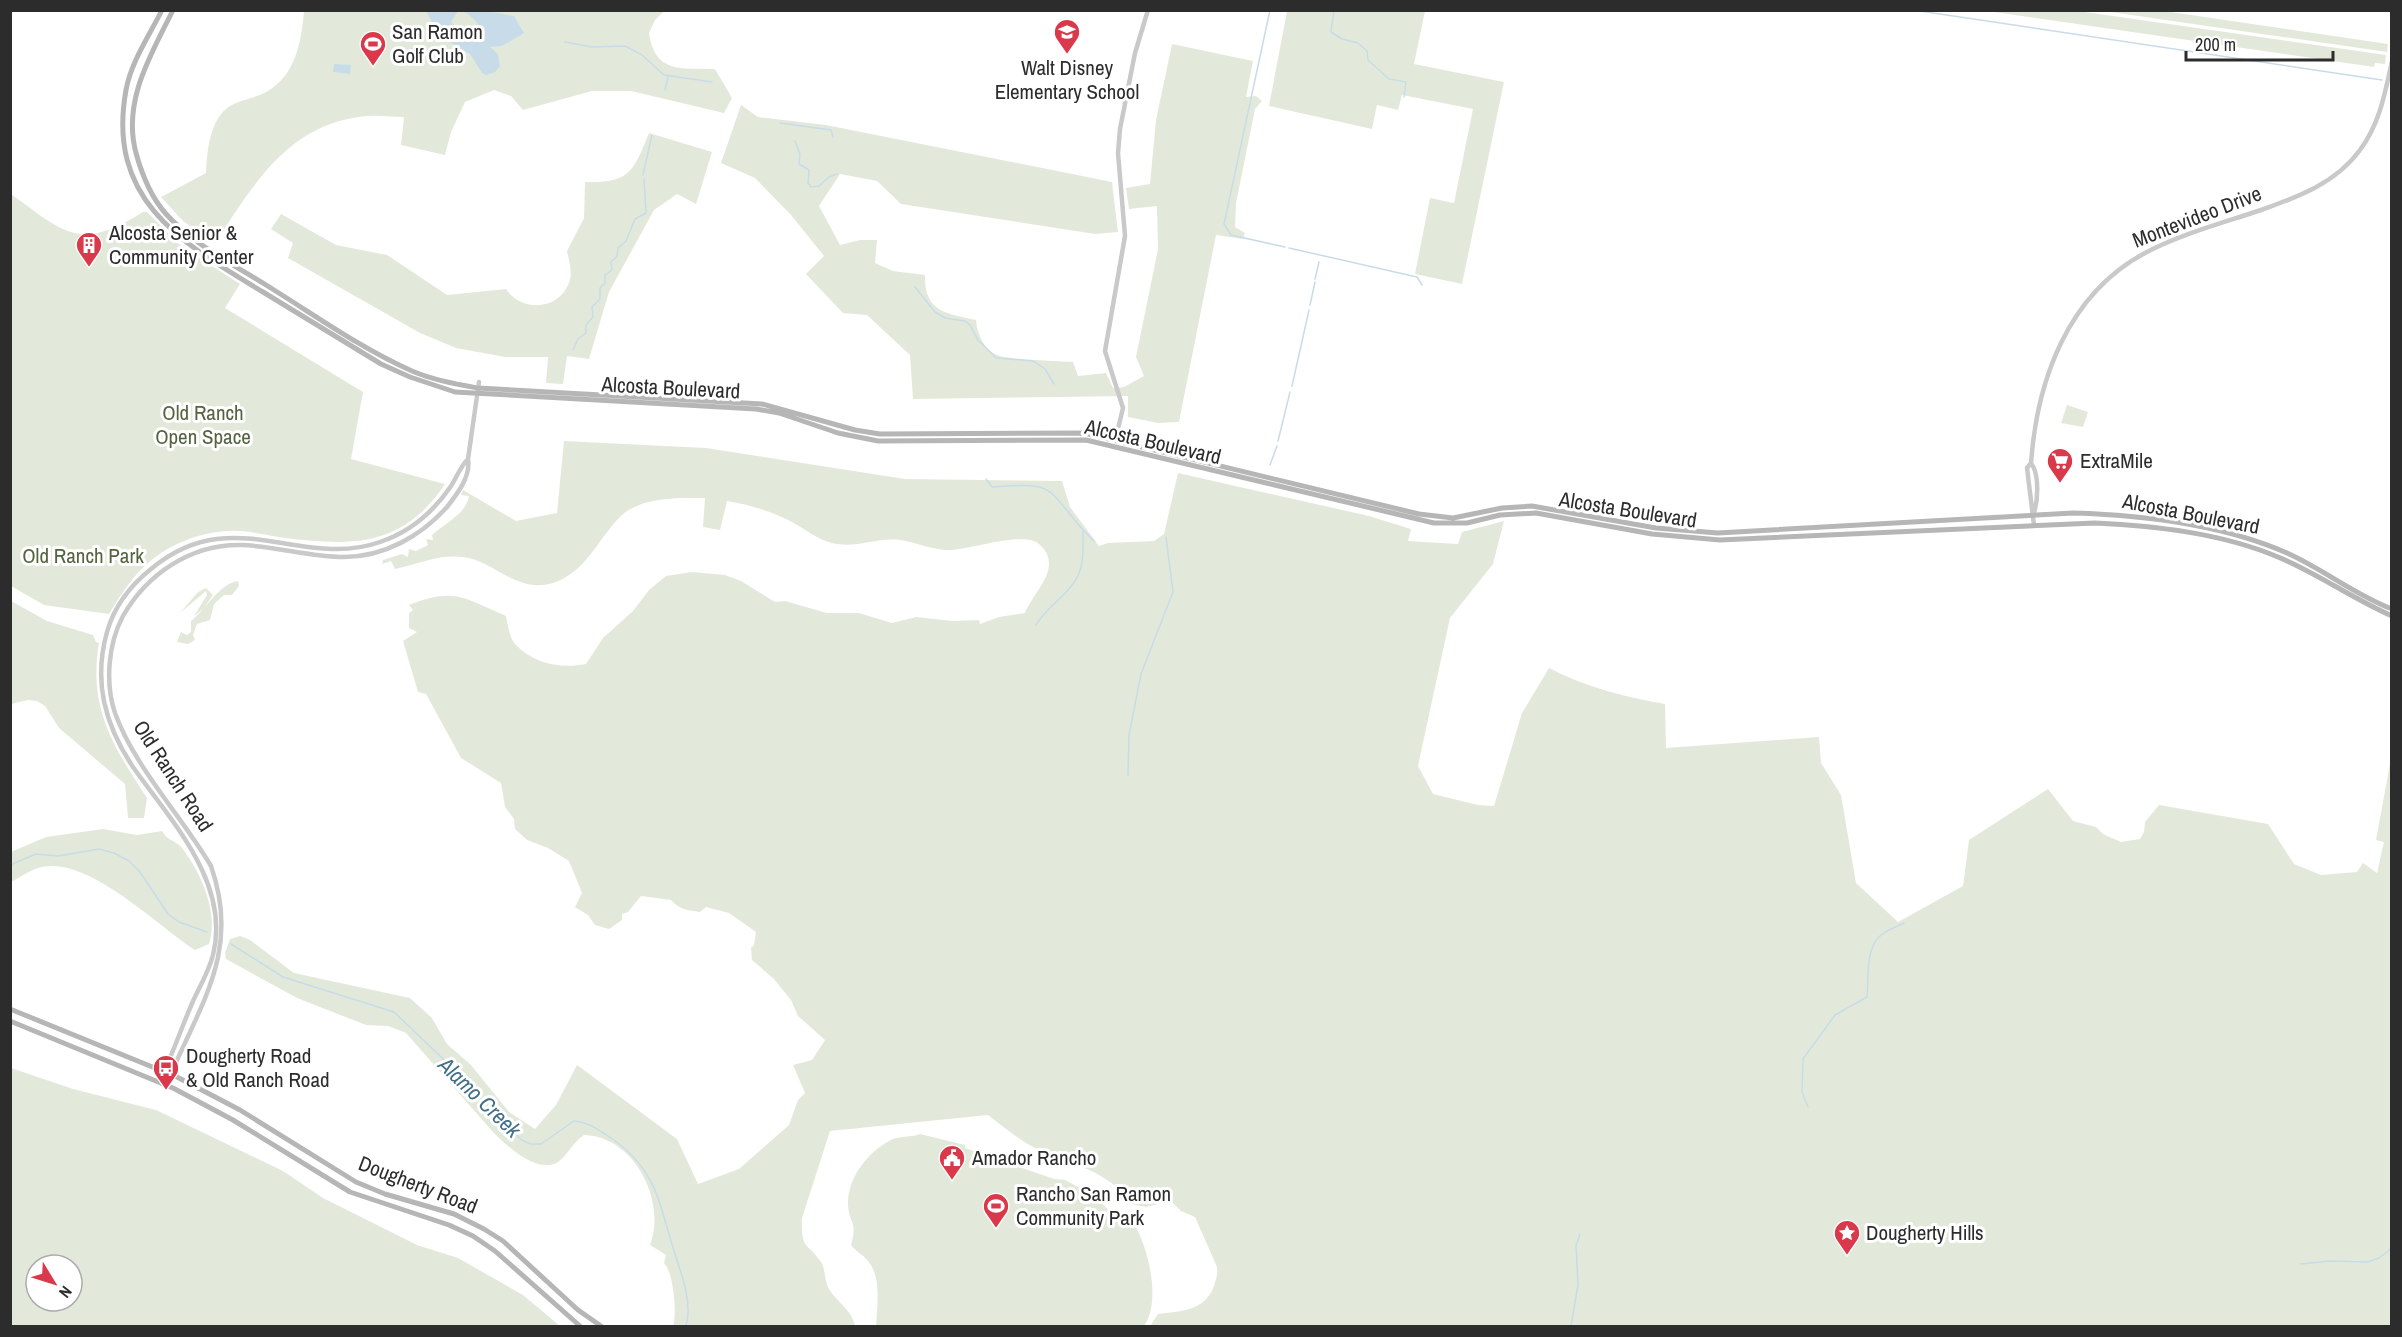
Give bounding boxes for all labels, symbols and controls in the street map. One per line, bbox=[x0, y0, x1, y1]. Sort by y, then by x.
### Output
place label: San Ramon Golf Club bbox=[392, 17, 483, 70]
school or university icon: Walt Disney Elementary School bbox=[1052, 17, 1082, 55]
scale bar bbox=[2186, 24, 2333, 62]
sports icon: San Ramon Golf Club bbox=[358, 29, 388, 67]
text: 200 m bbox=[2195, 32, 2236, 57]
place label: Walt Disney Elementary School bbox=[995, 53, 1139, 106]
street label: Montevideo Drive bbox=[2128, 179, 2265, 254]
place label: Alcosta Senior & Community Center bbox=[108, 218, 254, 271]
building icon: Alcosta Senior & Community Center bbox=[74, 230, 104, 268]
street label: Alcosta Boulevard bbox=[600, 369, 741, 406]
park label: Old Ranch Open Space bbox=[155, 398, 251, 451]
street label: Alcosta Boulevard bbox=[1081, 412, 1224, 471]
supermarket icon: ExtraMile bbox=[2045, 446, 2075, 484]
place label: ExtraMile bbox=[2080, 446, 2153, 475]
street label: Alcosta Boulevard bbox=[1556, 484, 1699, 535]
street label: Alcosta Boulevard bbox=[2119, 486, 2262, 541]
park label: Old Ranch Park bbox=[22, 541, 144, 570]
street label: Old Ranch Road bbox=[127, 714, 220, 837]
place label: Dougherty Road & Old Ranch Road bbox=[186, 1041, 330, 1094]
water label: Alamo Creek bbox=[431, 1049, 529, 1145]
bus stop icon: Dougherty Road & Old Ranch Road bbox=[151, 1053, 181, 1091]
public building icon: Amador Rancho bbox=[937, 1143, 967, 1181]
place label: Amador Rancho bbox=[971, 1143, 1096, 1172]
street label: Dougherty Road bbox=[354, 1149, 482, 1221]
place label: Rancho San Ramon Community Park bbox=[1016, 1179, 1171, 1232]
sports icon: Rancho San Ramon Community Park bbox=[981, 1191, 1011, 1229]
place icon: Dougherty Hills bbox=[1832, 1218, 1862, 1256]
place label: Dougherty Hills bbox=[1866, 1218, 1984, 1247]
north arrow bbox=[24, 1253, 84, 1313]
text: N bbox=[54, 1282, 77, 1303]

